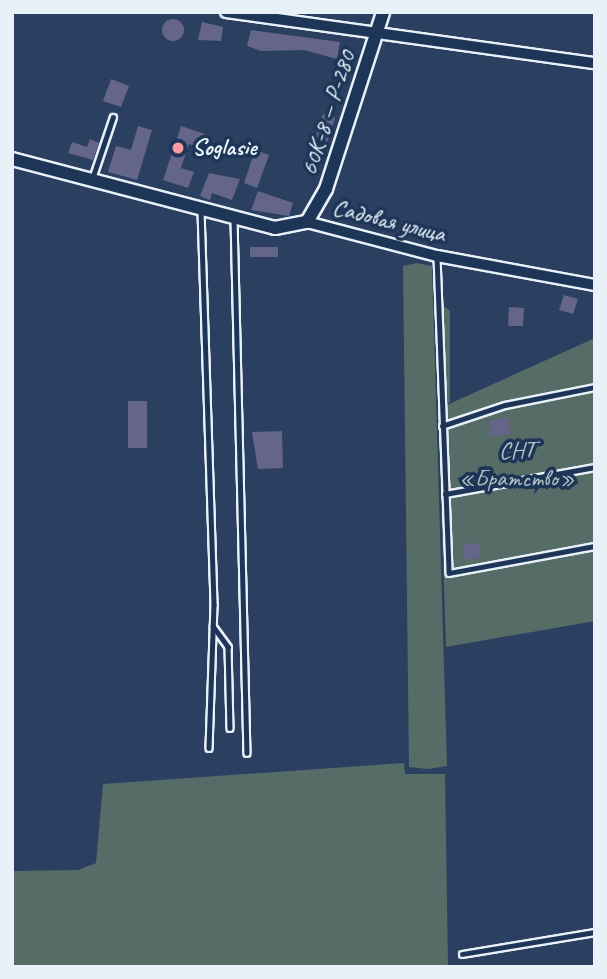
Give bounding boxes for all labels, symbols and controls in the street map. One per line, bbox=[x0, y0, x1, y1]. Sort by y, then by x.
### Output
street label: 60К-8 — Р-280 bbox=[294, 47, 362, 179]
place label: Soglasie bbox=[192, 134, 256, 162]
marker: Soglasie bbox=[170, 140, 186, 156]
street label: Садовая улица bbox=[329, 193, 449, 249]
park label: СНТ «Братство» bbox=[459, 437, 575, 493]

